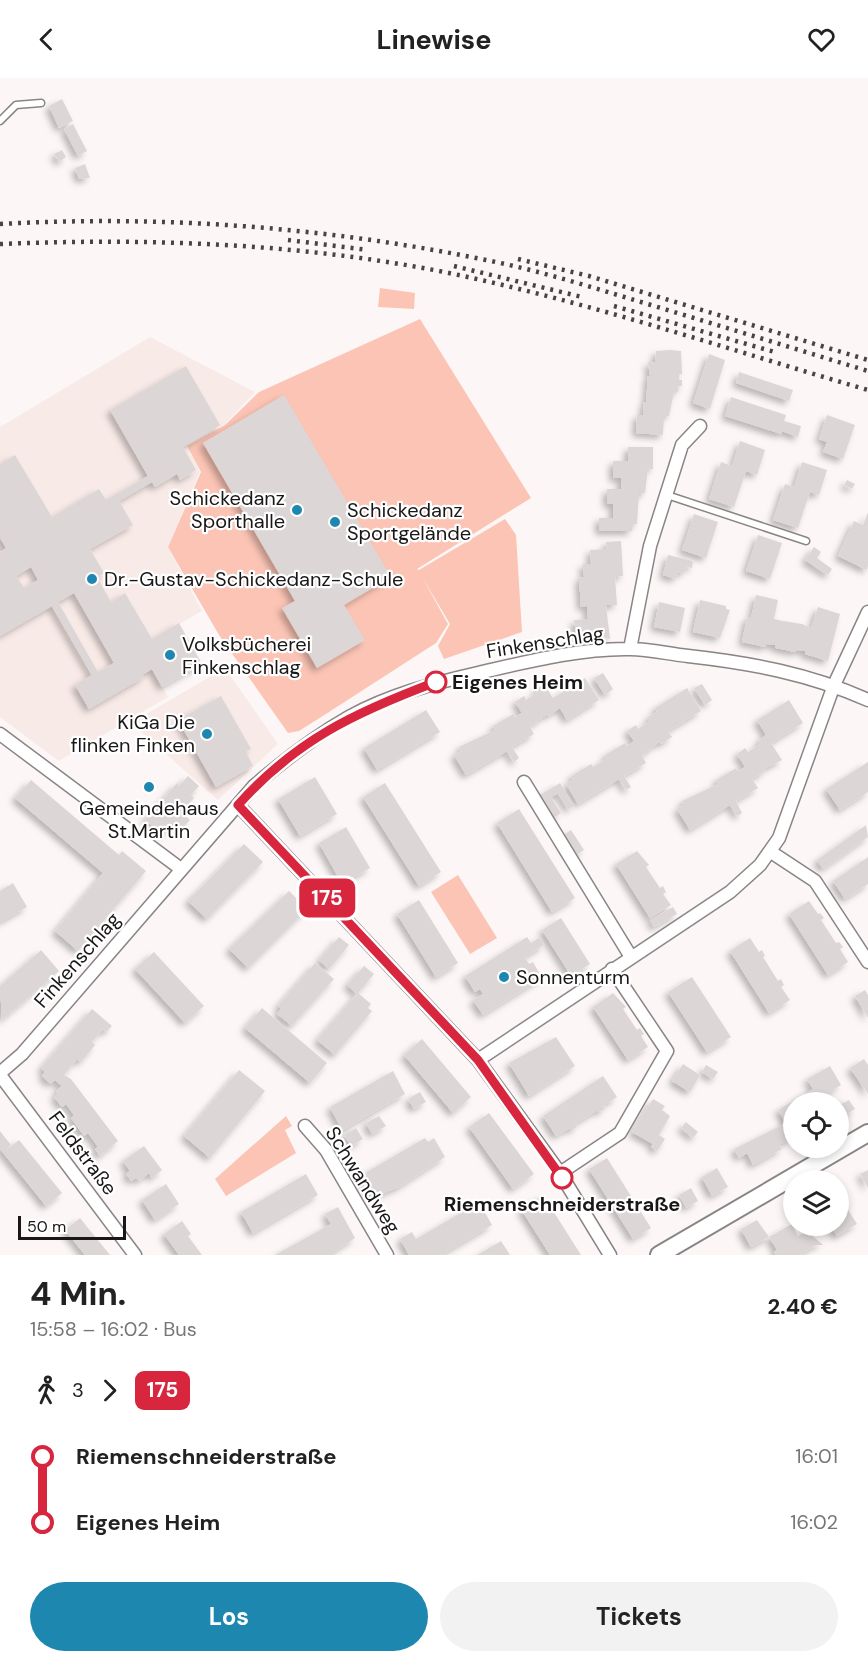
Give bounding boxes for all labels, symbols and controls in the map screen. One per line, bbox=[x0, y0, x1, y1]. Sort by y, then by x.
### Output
text: Linewise bbox=[377, 22, 492, 57]
icon: back bbox=[30, 23, 63, 56]
icon: heart bbox=[805, 23, 838, 56]
place label: Schickedanz Sporthalle bbox=[169, 485, 285, 534]
place label: Schickedanz Sportgelände bbox=[347, 497, 471, 546]
marker: Schickedanz Sporthalle bbox=[290, 503, 304, 517]
marker: Schickedanz Sportgelände bbox=[328, 515, 342, 529]
place label: Dr.-Gustav-Schickedanz-Schule bbox=[104, 566, 403, 592]
marker: Dr.-Gustav-Schickedanz-Schule bbox=[85, 572, 99, 586]
street label: Finkenschlag bbox=[484, 620, 606, 664]
place label: Volksbücherei Finkenschlag bbox=[182, 631, 311, 680]
marker: Volksbücherei Finkenschlag bbox=[163, 648, 177, 662]
place label: Eigenes Heim bbox=[452, 669, 583, 695]
marker: Eigenes Heim bbox=[425, 671, 447, 693]
place label: KiGa Die flinken Finken bbox=[71, 709, 195, 758]
marker: KiGa Die flinken Finken bbox=[200, 727, 214, 741]
marker: Gemeindehaus St.Martin bbox=[142, 780, 156, 794]
place label: Gemeindehaus St.Martin bbox=[79, 795, 219, 844]
line badge: 175 bbox=[292, 878, 362, 918]
text: 175 bbox=[311, 884, 343, 912]
street label: Finkenschlag bbox=[28, 907, 126, 1013]
place label: Sonnenturm bbox=[516, 964, 630, 990]
marker: Sonnenturm bbox=[497, 970, 511, 984]
map controls bbox=[783, 1092, 849, 1236]
button: locate bbox=[783, 1092, 849, 1158]
street label: Feldstraße bbox=[43, 1106, 123, 1200]
street label: Schwandweg bbox=[320, 1122, 406, 1238]
marker: Riemenschneiderstraße bbox=[551, 1167, 573, 1189]
button: layers bbox=[783, 1170, 849, 1236]
place label: Riemenschneiderstraße bbox=[444, 1191, 680, 1217]
scale bar bbox=[18, 1213, 126, 1240]
text: 50 m bbox=[27, 1216, 66, 1237]
text: 4 Min. bbox=[30, 1272, 126, 1315]
text: 2.40 € bbox=[767, 1292, 838, 1321]
text: 15:58 – 16:02 · Bus bbox=[30, 1316, 197, 1342]
icon: walk bbox=[30, 1374, 63, 1407]
icon: forward bbox=[93, 1374, 126, 1407]
text: 175 bbox=[147, 1376, 178, 1404]
text: 3 bbox=[72, 1377, 84, 1403]
text: Riemenschneiderstraße bbox=[76, 1442, 336, 1471]
text: 16:01 bbox=[795, 1443, 838, 1469]
text: Eigenes Heim bbox=[76, 1508, 220, 1537]
text: 16:02 bbox=[790, 1509, 838, 1535]
button: Los bbox=[30, 1582, 428, 1651]
button: Tickets bbox=[440, 1582, 838, 1651]

